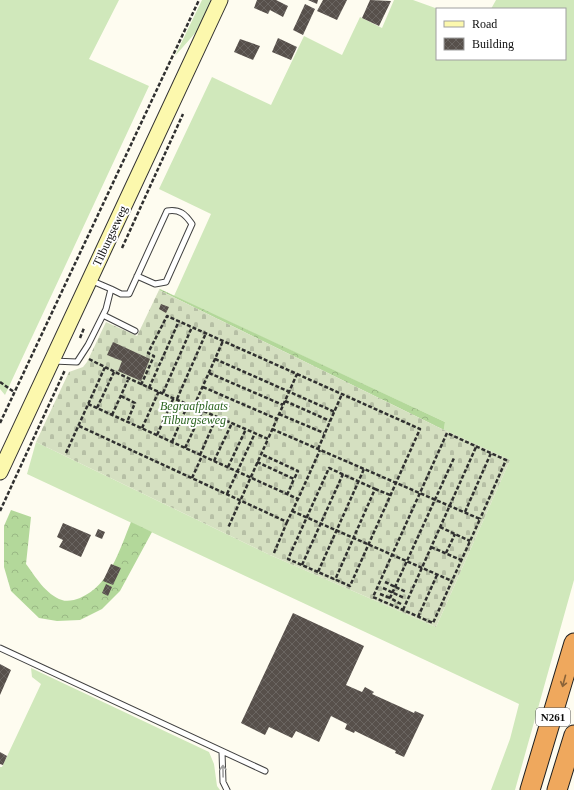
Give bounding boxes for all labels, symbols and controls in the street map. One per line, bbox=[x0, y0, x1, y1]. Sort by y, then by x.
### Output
legend bbox=[436, 8, 566, 60]
text: Road bbox=[472, 17, 497, 31]
text: Building bbox=[472, 37, 514, 51]
street label: Tilburgseweg bbox=[90, 203, 130, 269]
park label: Begraafplaats Tilburgseweg bbox=[160, 399, 228, 427]
one-way arrow bbox=[560, 674, 567, 687]
road number: N261 bbox=[536, 708, 570, 726]
one-way arrow bbox=[219, 765, 227, 778]

